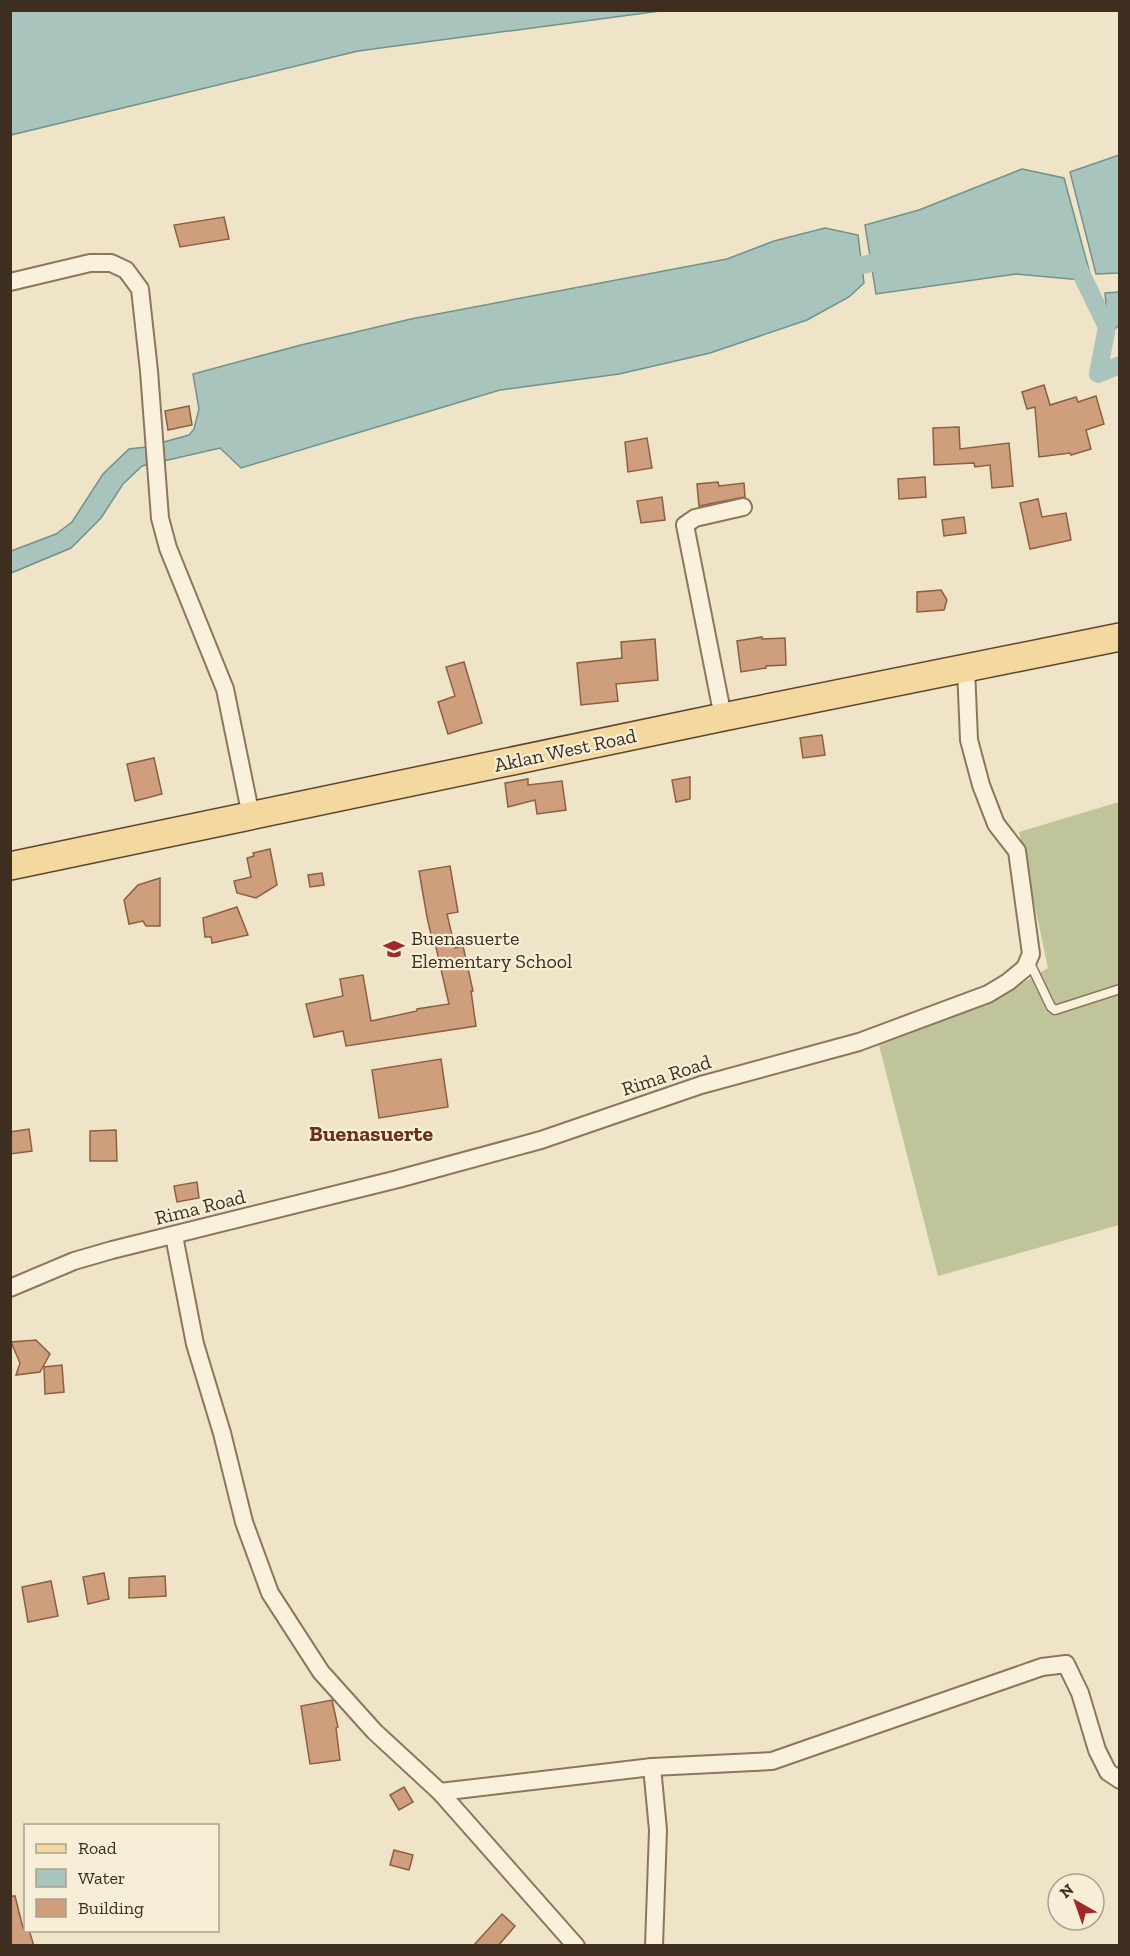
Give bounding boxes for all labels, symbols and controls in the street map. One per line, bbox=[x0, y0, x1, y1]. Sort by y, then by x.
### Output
street label: Aklan West Road bbox=[492, 723, 638, 777]
place label: Buenasuerte Elementary School bbox=[411, 926, 572, 973]
school or university icon: Buenasuerte Elementary School bbox=[382, 937, 406, 961]
street label: Rima Road bbox=[618, 1049, 714, 1101]
district label: Buenasuerte bbox=[309, 1120, 433, 1147]
street label: Rima Road bbox=[152, 1184, 248, 1230]
legend bbox=[24, 1824, 219, 1932]
text: Road bbox=[78, 1837, 117, 1859]
text: Water bbox=[78, 1867, 125, 1889]
north arrow bbox=[1046, 1872, 1106, 1932]
text: N bbox=[1056, 1880, 1077, 1902]
text: Building bbox=[78, 1897, 144, 1919]

